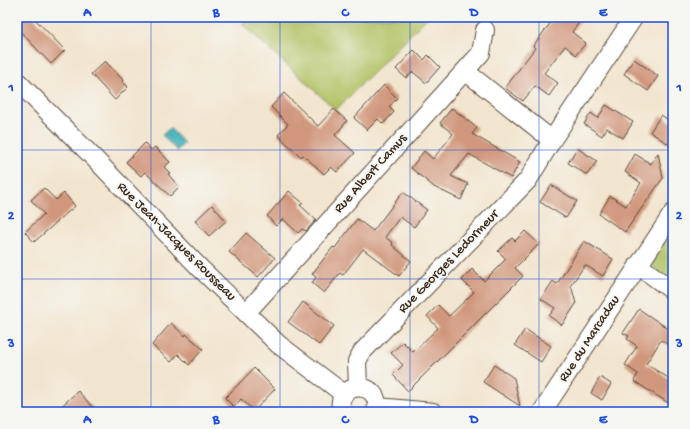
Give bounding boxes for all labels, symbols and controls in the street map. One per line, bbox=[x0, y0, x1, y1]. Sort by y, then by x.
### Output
text: A bbox=[82, 6, 92, 21]
text: B bbox=[212, 6, 221, 21]
text: C bbox=[340, 6, 350, 21]
text: D bbox=[469, 6, 479, 21]
text: E bbox=[599, 6, 608, 21]
text: 1 bbox=[7, 81, 14, 96]
text: 1 bbox=[675, 81, 682, 96]
street label: Rue Albert Camus bbox=[331, 130, 412, 217]
street label: Rue Jean-Jacques Rousseau bbox=[113, 179, 239, 305]
street label: Rue Georges Ledormeur bbox=[395, 206, 504, 317]
text: 2 bbox=[8, 209, 15, 224]
text: 2 bbox=[676, 209, 683, 224]
street label: Rue du Marcadau bbox=[556, 292, 625, 386]
text: 3 bbox=[7, 337, 15, 352]
text: 3 bbox=[675, 337, 683, 352]
text: A bbox=[82, 413, 92, 428]
text: B bbox=[212, 413, 221, 428]
text: C bbox=[340, 413, 350, 428]
text: D bbox=[469, 413, 479, 428]
text: E bbox=[599, 413, 608, 428]

